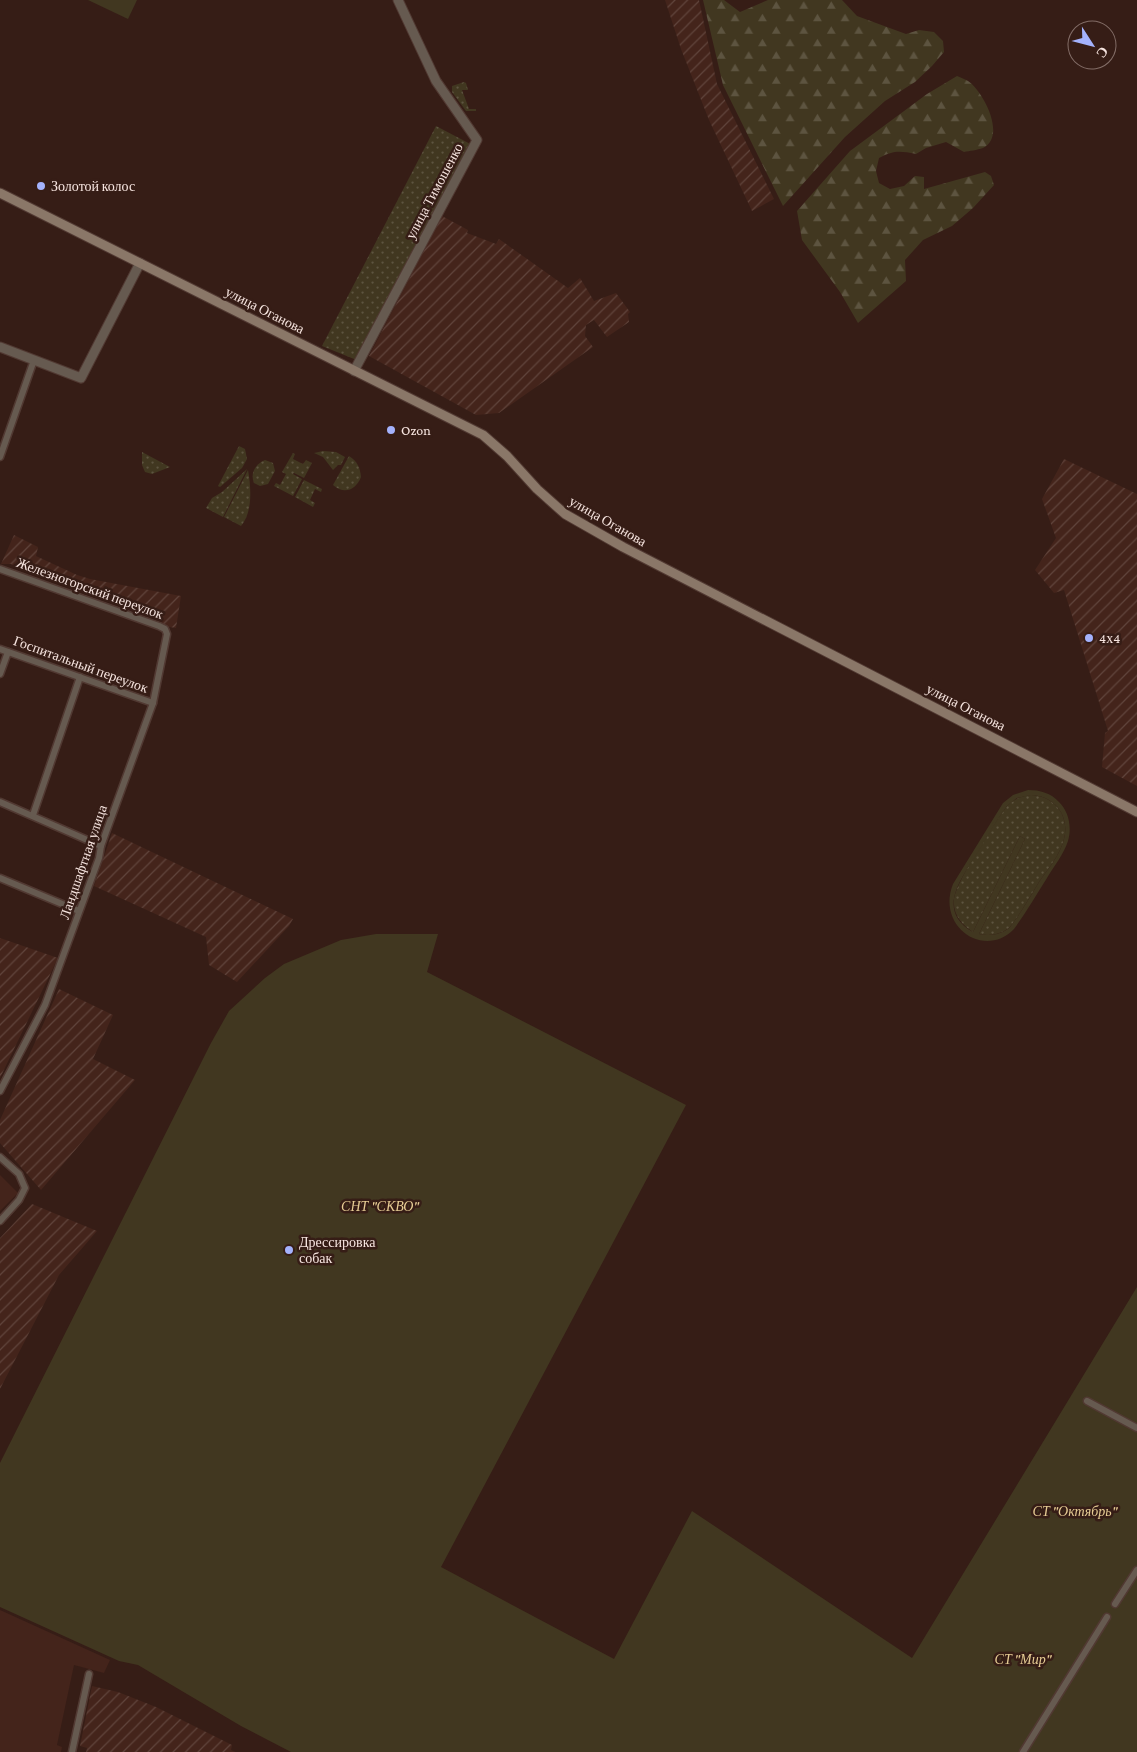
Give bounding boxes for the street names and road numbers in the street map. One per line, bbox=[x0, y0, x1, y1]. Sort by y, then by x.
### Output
street label: улица Тимошенко bbox=[402, 140, 466, 242]
street label: улица Оганова bbox=[223, 283, 308, 337]
street label: улица Оганова bbox=[567, 492, 650, 550]
street label: Железногорский переулок bbox=[14, 554, 166, 622]
street label: Госпитальный переулок bbox=[11, 632, 151, 696]
street label: улица Оганова bbox=[924, 680, 1009, 734]
street label: Ландшафтная улица bbox=[56, 802, 110, 921]

